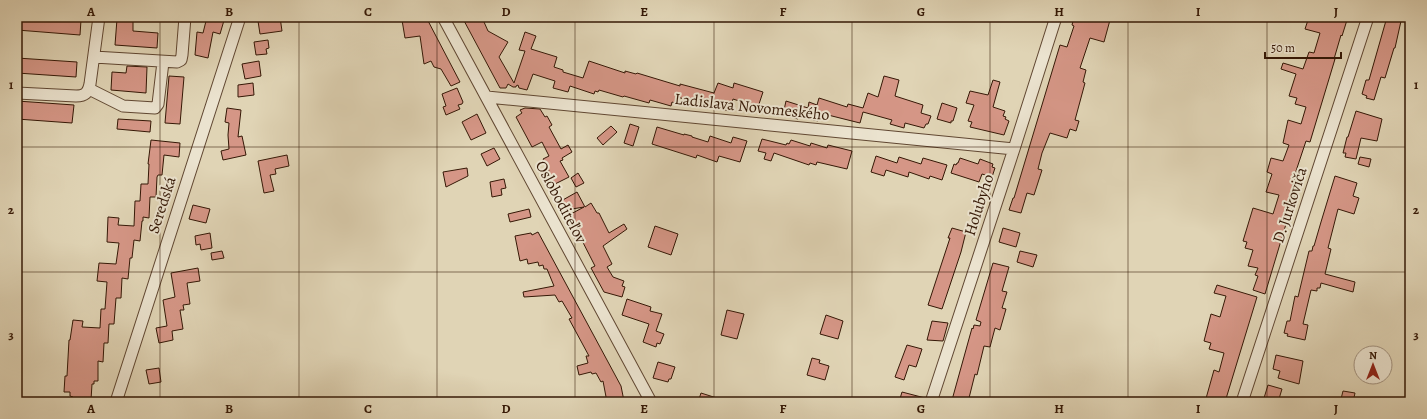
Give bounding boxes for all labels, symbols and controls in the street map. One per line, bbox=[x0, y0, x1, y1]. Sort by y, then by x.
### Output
text: A bbox=[86, 3, 96, 20]
text: B bbox=[225, 3, 233, 20]
text: C bbox=[364, 3, 372, 20]
text: D bbox=[501, 3, 511, 20]
text: E bbox=[640, 3, 648, 20]
text: F bbox=[780, 3, 787, 20]
text: G bbox=[917, 3, 925, 20]
text: H bbox=[1054, 3, 1064, 20]
text: I bbox=[1196, 3, 1201, 20]
text: J bbox=[1334, 3, 1338, 20]
scale bar bbox=[1265, 34, 1341, 60]
text: 50 m bbox=[1271, 40, 1295, 56]
text: 1 bbox=[9, 76, 14, 93]
text: 1 bbox=[1414, 76, 1419, 93]
street label: Ladislava Novomeského bbox=[673, 88, 831, 126]
street label: Osloboditeľov bbox=[530, 157, 592, 248]
street label: D. Jurkoviča bbox=[1267, 164, 1313, 246]
street label: Holubyho bbox=[959, 171, 999, 239]
street label: Seredská bbox=[142, 173, 182, 236]
text: 2 bbox=[8, 201, 15, 218]
text: 2 bbox=[1413, 201, 1420, 218]
text: 3 bbox=[8, 326, 14, 343]
text: 3 bbox=[1413, 326, 1419, 343]
north arrow bbox=[1353, 345, 1393, 385]
text: N bbox=[1369, 348, 1377, 363]
text: A bbox=[86, 400, 96, 417]
text: B bbox=[225, 400, 233, 417]
text: C bbox=[364, 400, 372, 417]
text: D bbox=[501, 400, 511, 417]
text: E bbox=[640, 400, 648, 417]
text: F bbox=[780, 400, 787, 417]
text: G bbox=[917, 400, 925, 417]
text: H bbox=[1054, 400, 1064, 417]
text: I bbox=[1196, 400, 1201, 417]
text: J bbox=[1334, 400, 1338, 417]

